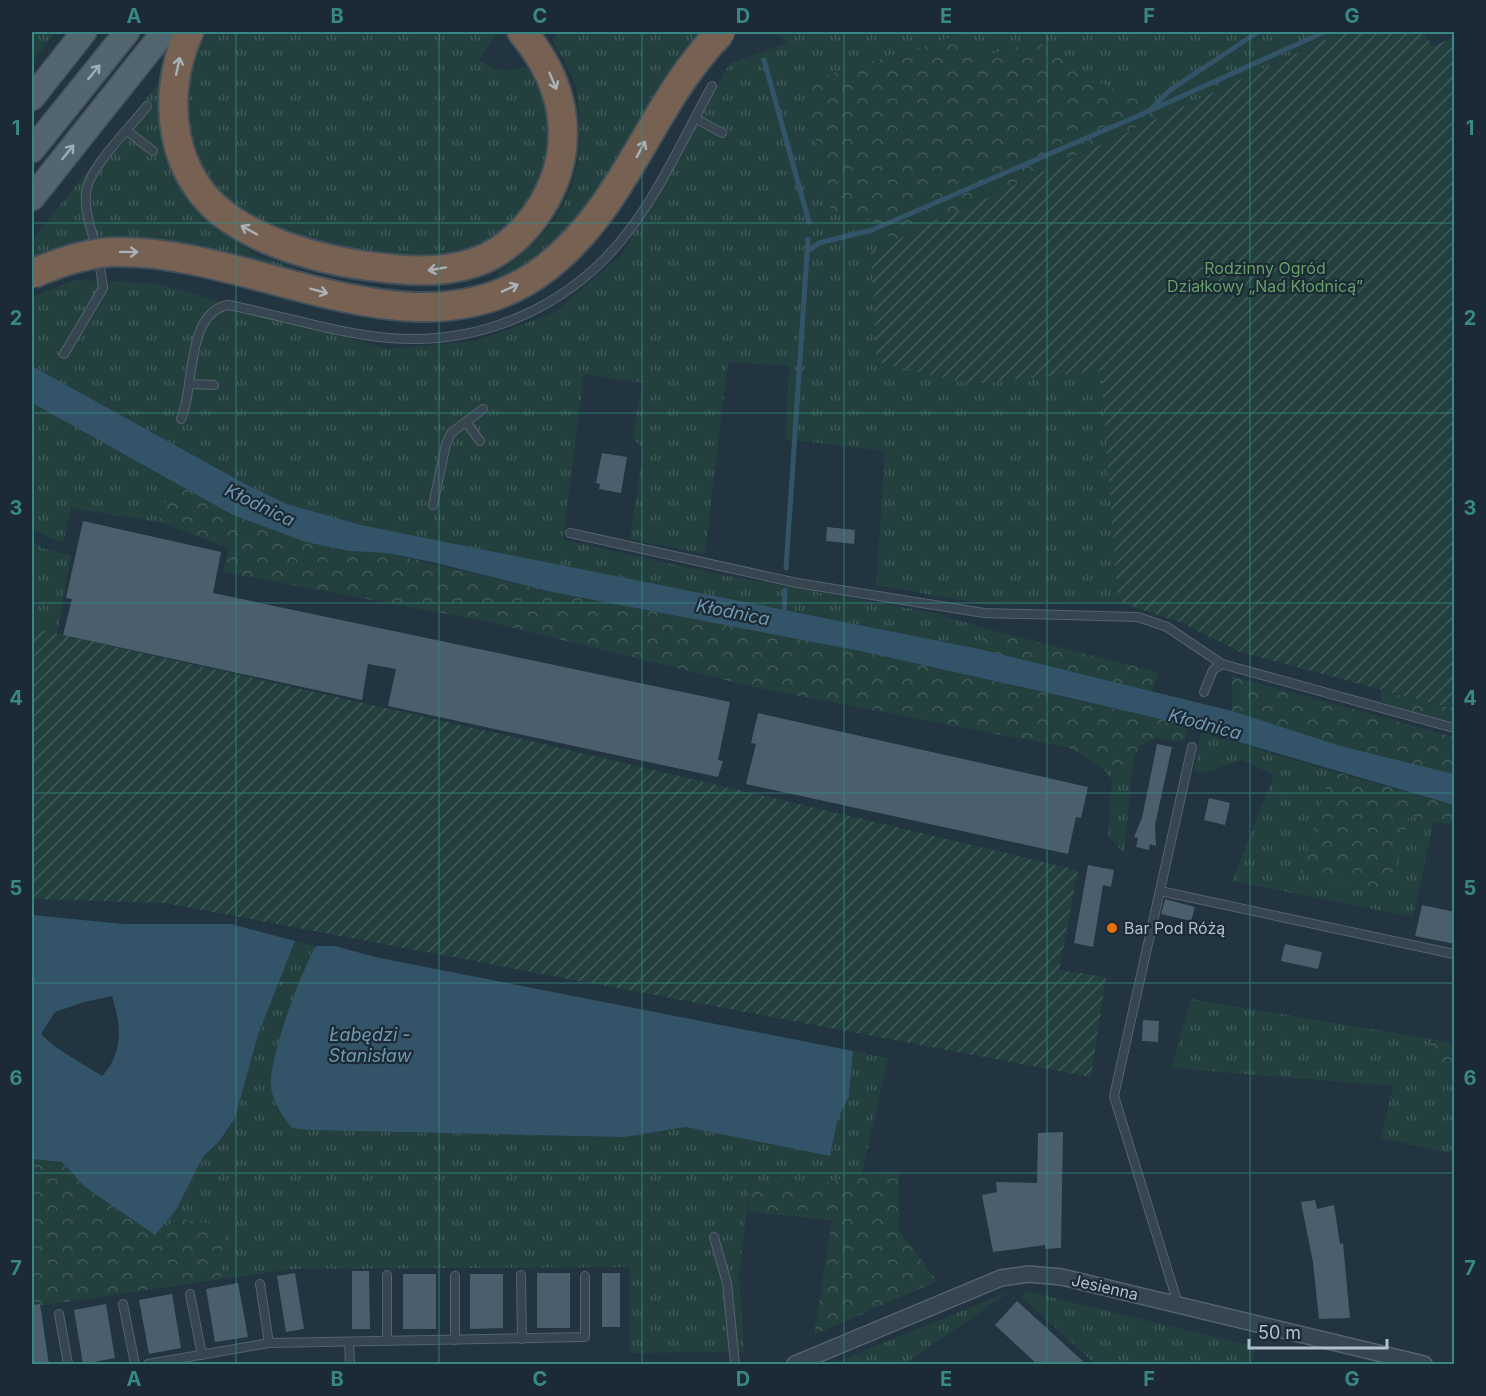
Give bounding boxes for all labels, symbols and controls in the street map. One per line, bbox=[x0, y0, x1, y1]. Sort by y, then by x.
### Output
text: A bbox=[127, 4, 142, 28]
text: B bbox=[330, 4, 344, 28]
text: C bbox=[533, 4, 547, 28]
text: D bbox=[736, 4, 750, 28]
text: E bbox=[940, 4, 952, 28]
text: F bbox=[1143, 4, 1155, 28]
text: G bbox=[1344, 4, 1360, 28]
one-way arrow bbox=[173, 56, 184, 76]
one-way arrow bbox=[88, 64, 101, 80]
one-way arrow bbox=[548, 71, 559, 89]
text: 1 bbox=[12, 116, 20, 140]
text: 1 bbox=[1466, 116, 1474, 140]
one-way arrow bbox=[635, 141, 647, 158]
one-way arrow bbox=[61, 144, 74, 160]
one-way arrow bbox=[241, 224, 258, 236]
one-way arrow bbox=[118, 246, 138, 258]
park label: Rodzinny Ogród Działkowy „Nad Kłodnicą” bbox=[1167, 258, 1363, 296]
one-way arrow bbox=[428, 264, 448, 275]
one-way arrow bbox=[500, 282, 518, 294]
one-way arrow bbox=[309, 286, 328, 298]
text: 2 bbox=[10, 306, 22, 330]
text: 2 bbox=[1464, 306, 1476, 330]
water label: Kłodnica bbox=[222, 479, 298, 531]
text: 3 bbox=[10, 496, 22, 520]
text: 3 bbox=[1464, 496, 1476, 520]
water label: Kłodnica bbox=[694, 595, 772, 629]
text: 4 bbox=[9, 686, 23, 710]
text: 4 bbox=[1463, 686, 1477, 710]
water label: Kłodnica bbox=[1166, 704, 1244, 744]
text: 5 bbox=[10, 876, 22, 900]
text: 5 bbox=[1464, 876, 1476, 900]
place label: Bar Pod Różą bbox=[1124, 918, 1225, 938]
marker: Bar Pod Różą bbox=[1105, 921, 1119, 935]
water label: Łabędzi - Stanisław bbox=[329, 1024, 412, 1066]
text: 6 bbox=[10, 1066, 23, 1090]
text: 6 bbox=[1464, 1066, 1477, 1090]
text: 7 bbox=[10, 1256, 22, 1280]
text: 7 bbox=[1464, 1256, 1476, 1280]
street label: Jesienna bbox=[1070, 1270, 1140, 1304]
scale bar bbox=[1249, 1312, 1387, 1350]
text: 50 m bbox=[1258, 1322, 1301, 1343]
text: A bbox=[127, 1367, 142, 1391]
text: B bbox=[330, 1367, 344, 1391]
text: C bbox=[533, 1367, 547, 1391]
text: D bbox=[736, 1367, 750, 1391]
text: E bbox=[940, 1367, 952, 1391]
text: F bbox=[1143, 1367, 1155, 1391]
text: G bbox=[1344, 1367, 1360, 1391]

